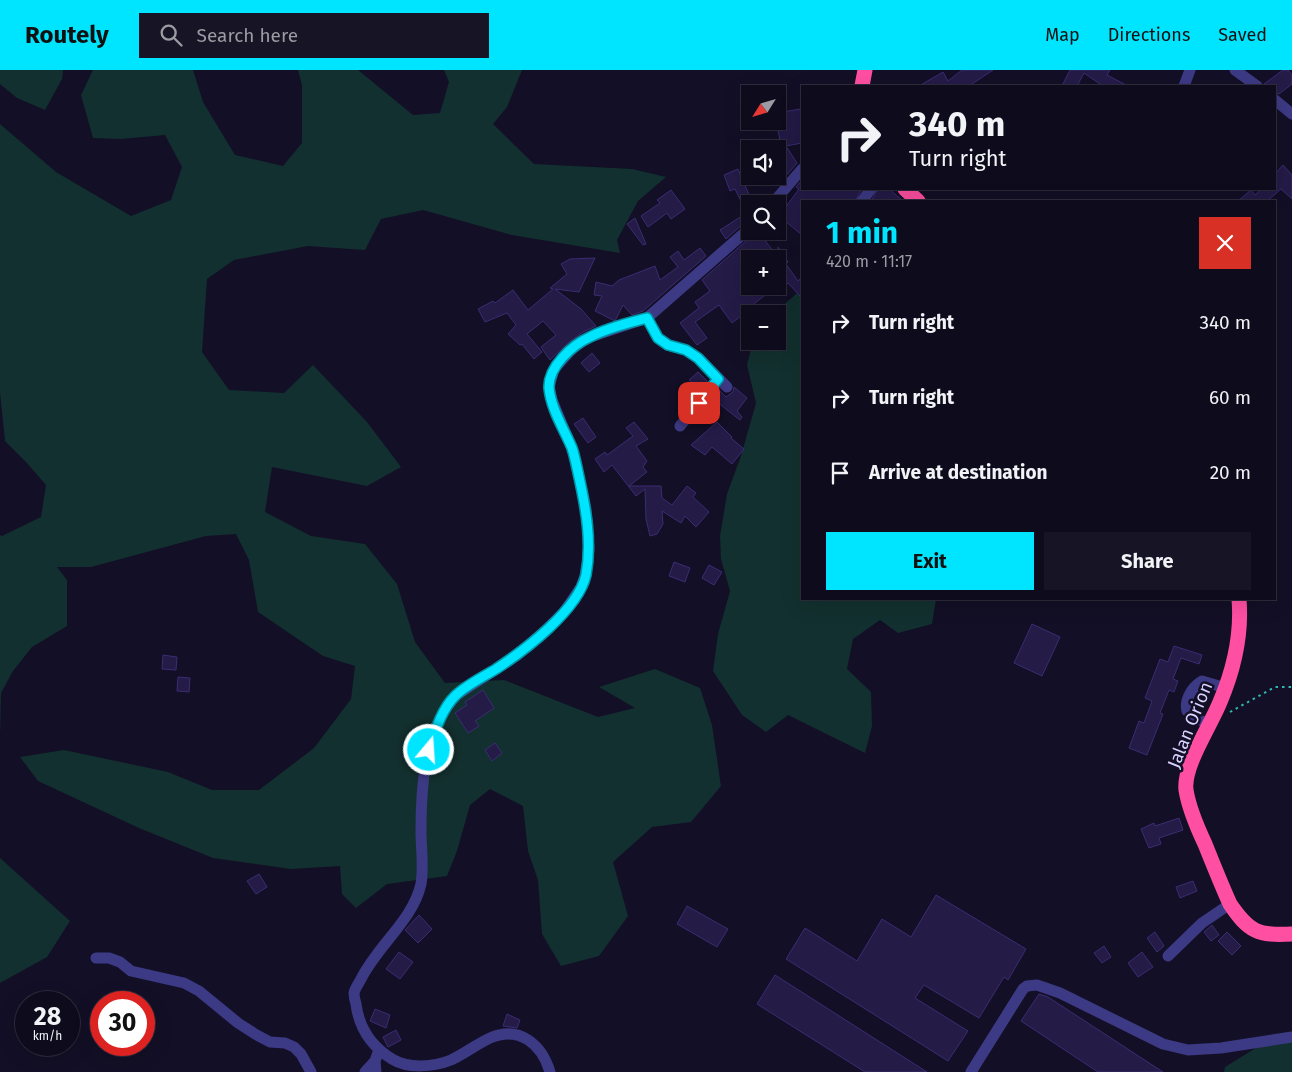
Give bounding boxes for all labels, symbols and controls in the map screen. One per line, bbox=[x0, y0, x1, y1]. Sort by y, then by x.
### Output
search box bbox=[139, 13, 489, 58]
text: Routely bbox=[25, 21, 109, 49]
icon: search bbox=[157, 21, 185, 49]
text: Search here bbox=[197, 24, 298, 47]
text: Map bbox=[1045, 24, 1080, 46]
text: Directions bbox=[1108, 24, 1190, 46]
text: Saved bbox=[1218, 24, 1267, 46]
north arrow bbox=[741, 85, 786, 130]
map controls bbox=[741, 85, 786, 350]
text: 340 m bbox=[909, 103, 1005, 145]
icon: right bbox=[826, 105, 891, 170]
button: sound bbox=[741, 140, 786, 185]
text: Turn right bbox=[909, 145, 1006, 172]
button: search bbox=[741, 195, 786, 240]
text: 1 min bbox=[826, 215, 898, 251]
button: close bbox=[1199, 217, 1251, 269]
button: + bbox=[741, 250, 786, 295]
text: 420 m · 11:17 bbox=[826, 252, 912, 271]
button: − bbox=[741, 305, 786, 350]
icon: right bbox=[826, 309, 854, 337]
text: Turn right bbox=[869, 311, 954, 334]
text: 340 m bbox=[1200, 311, 1251, 334]
pin bbox=[678, 382, 720, 424]
icon: right bbox=[826, 384, 854, 412]
text: Turn right bbox=[869, 386, 954, 409]
text: 60 m bbox=[1209, 386, 1251, 409]
icon: arrive bbox=[685, 389, 713, 417]
icon: arrive bbox=[826, 459, 854, 487]
text: Arrive at destination bbox=[869, 461, 1048, 484]
text: 20 m bbox=[1210, 461, 1251, 484]
button: Exit bbox=[826, 532, 1034, 590]
button: Share bbox=[1044, 532, 1251, 590]
street label: Jalan Orion bbox=[1163, 679, 1217, 771]
position arrow bbox=[402, 723, 454, 775]
speed limit sign: 30 bbox=[90, 991, 155, 1056]
text: 28 bbox=[34, 1002, 61, 1032]
text: km/h bbox=[33, 1029, 62, 1043]

